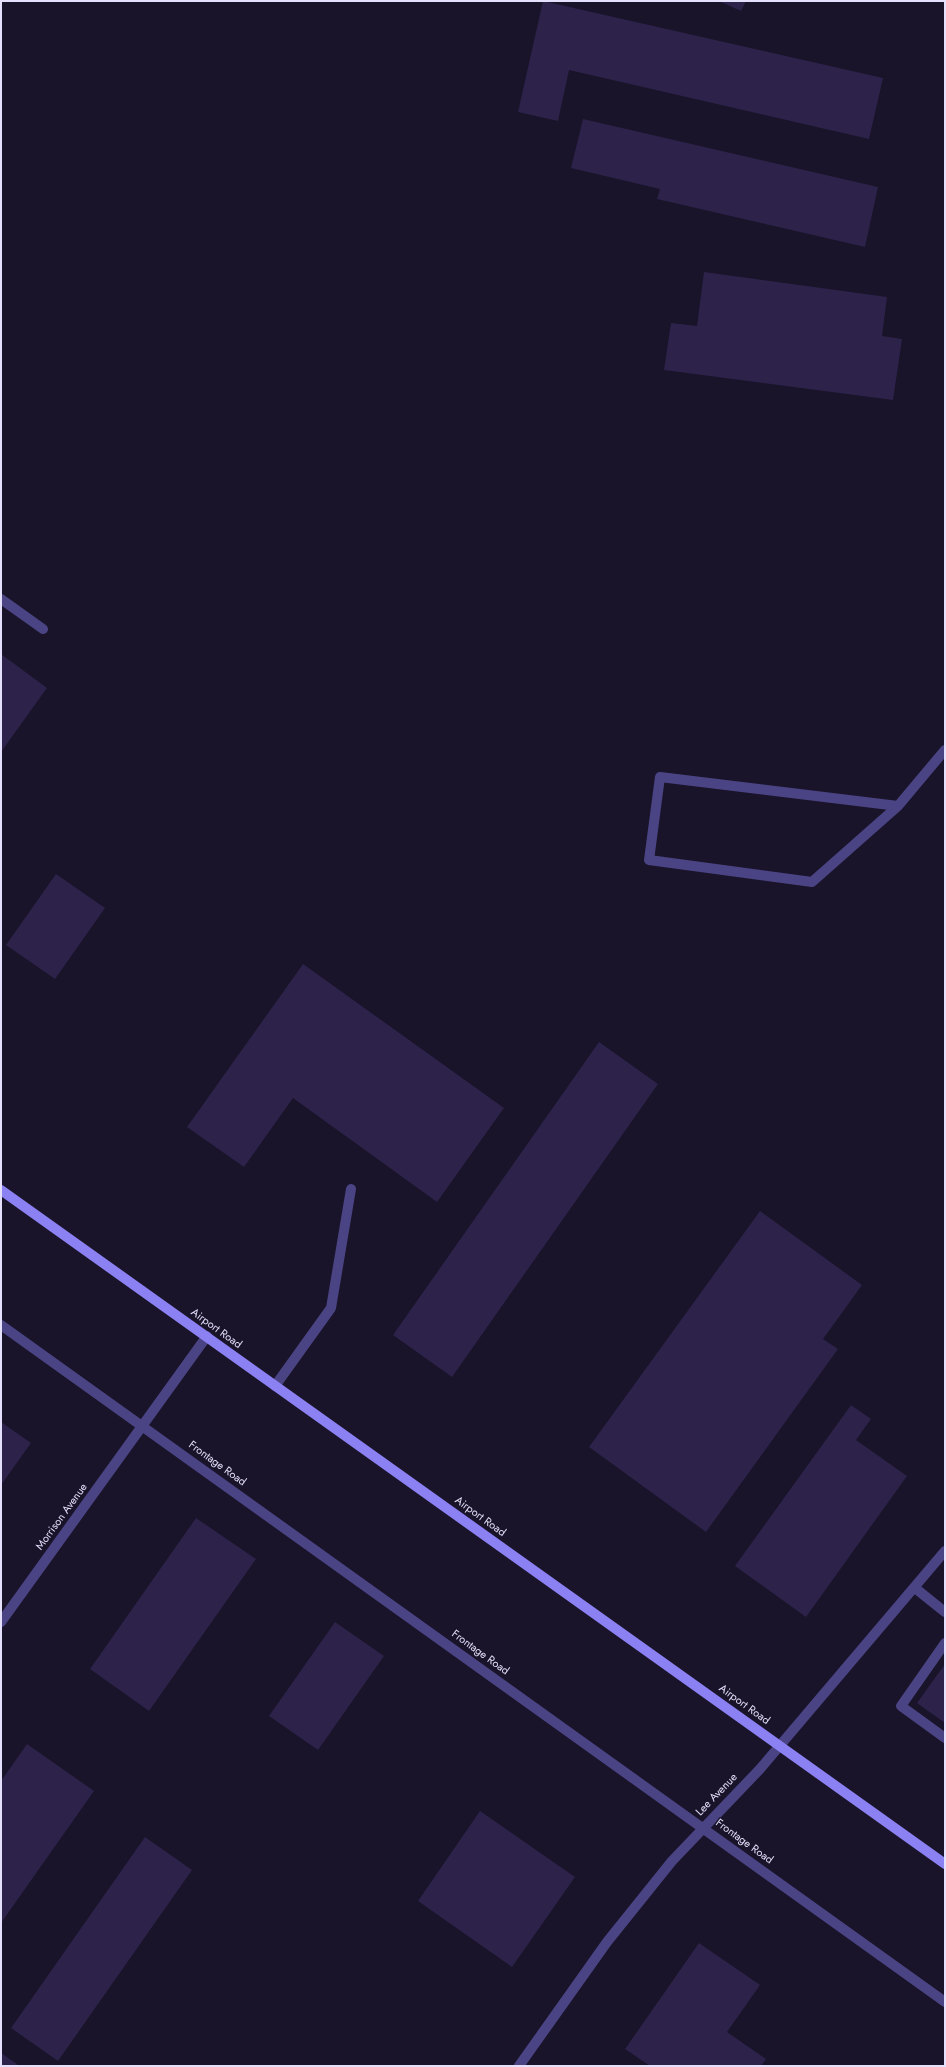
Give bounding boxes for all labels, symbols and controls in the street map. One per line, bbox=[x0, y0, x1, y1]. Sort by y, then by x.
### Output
street label: Airport Road bbox=[188, 1306, 244, 1352]
street label: Frontage Road bbox=[186, 1439, 248, 1489]
street label: Morrison Avenue bbox=[33, 1481, 91, 1553]
street label: Airport Road bbox=[452, 1494, 508, 1540]
street label: Frontage Road bbox=[449, 1628, 511, 1678]
street label: Airport Road bbox=[716, 1682, 772, 1728]
street label: Lee Avenue bbox=[694, 1771, 740, 1819]
street label: Frontage Road bbox=[713, 1817, 775, 1867]

